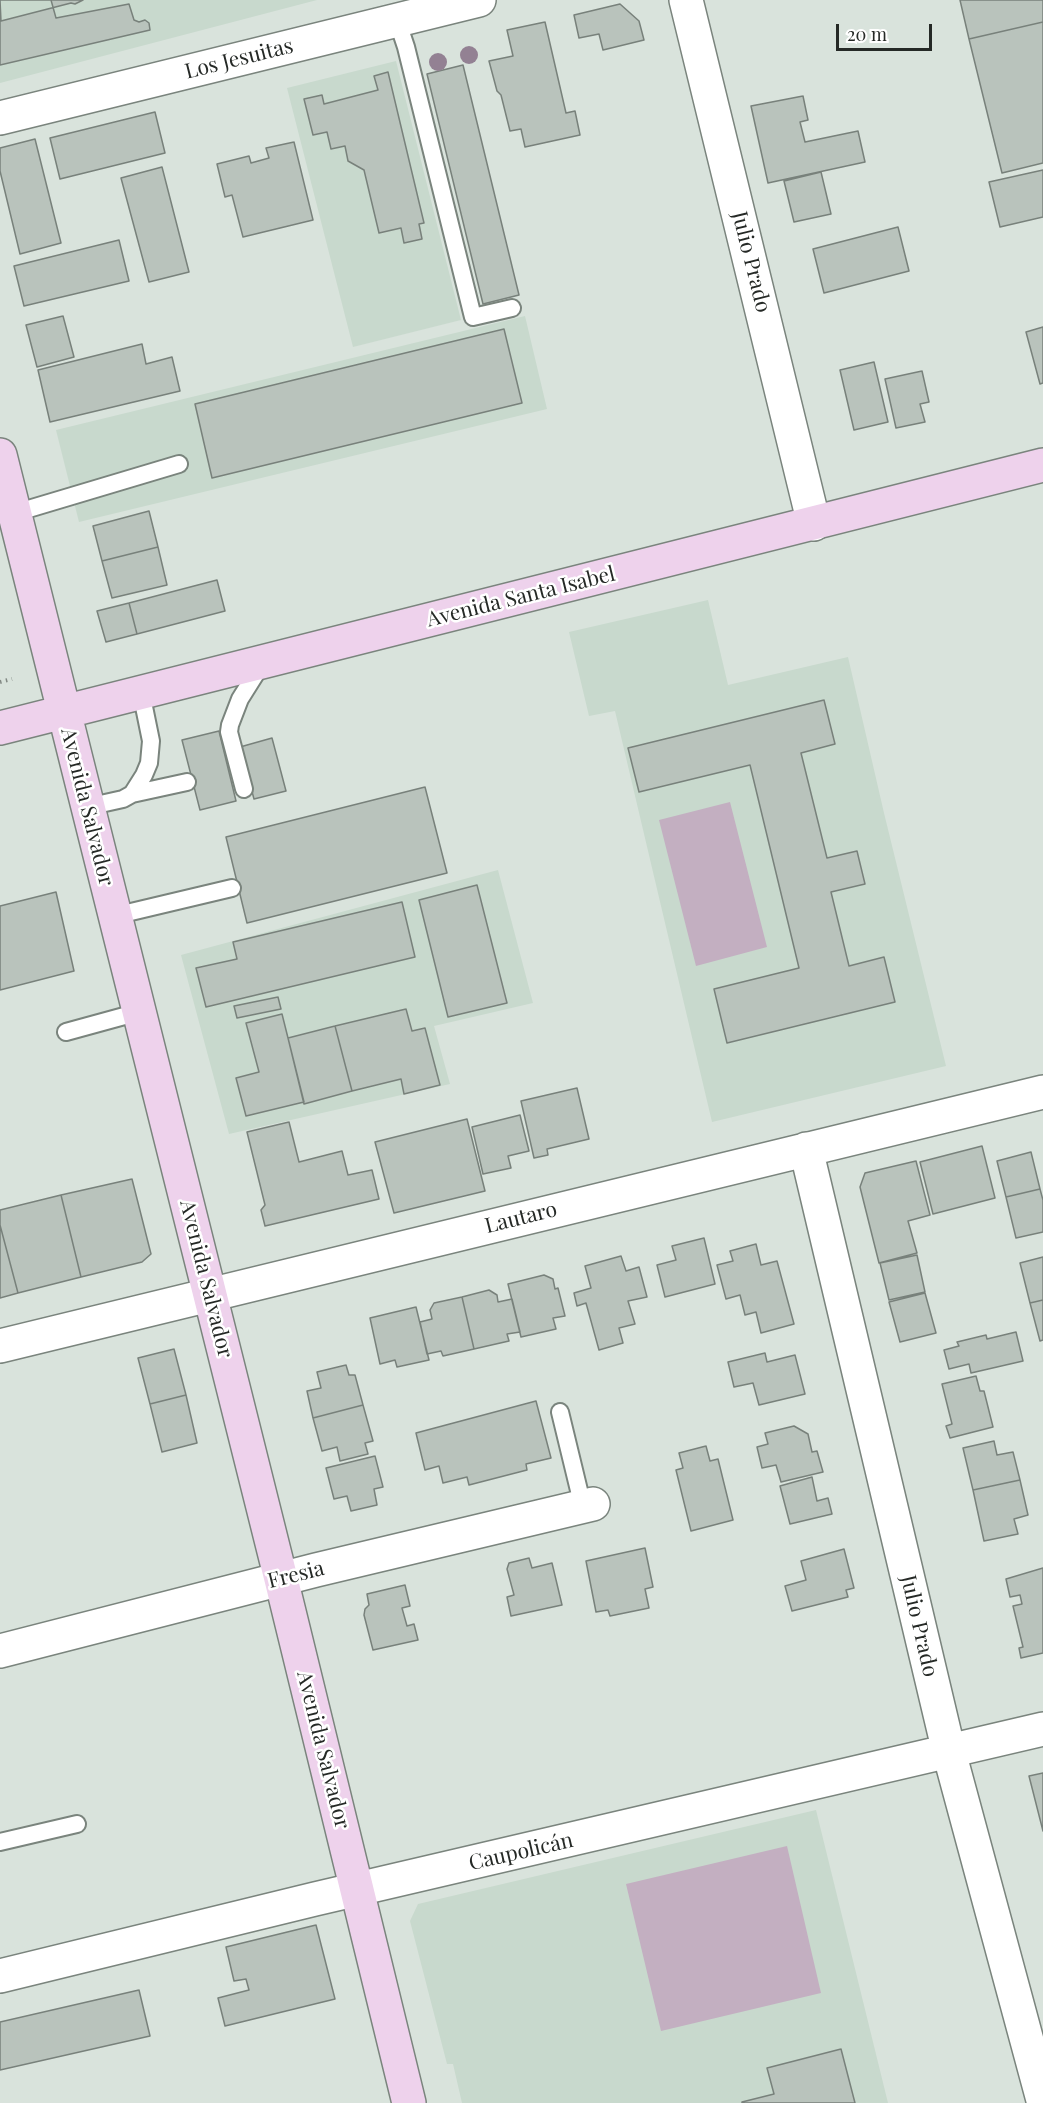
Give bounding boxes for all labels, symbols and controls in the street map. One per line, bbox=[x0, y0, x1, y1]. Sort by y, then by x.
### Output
scale bar bbox=[839, 12, 935, 50]
text: 20 m bbox=[847, 22, 887, 46]
street label: Los Jesuitas bbox=[182, 33, 296, 85]
street label: Julio Prado bbox=[726, 209, 776, 315]
street label: Avenida Santa Isabel bbox=[424, 561, 618, 633]
street label: Avenida Salvador bbox=[55, 725, 119, 889]
street label: Avenida Salvador bbox=[174, 1197, 238, 1361]
street label: Lautaro bbox=[482, 1197, 560, 1239]
street label: Fresia bbox=[265, 1556, 327, 1594]
street label: Julio Prado bbox=[895, 1573, 943, 1679]
street label: Avenida Salvador bbox=[291, 1668, 355, 1832]
street label: Caupolicán bbox=[467, 1828, 575, 1876]

